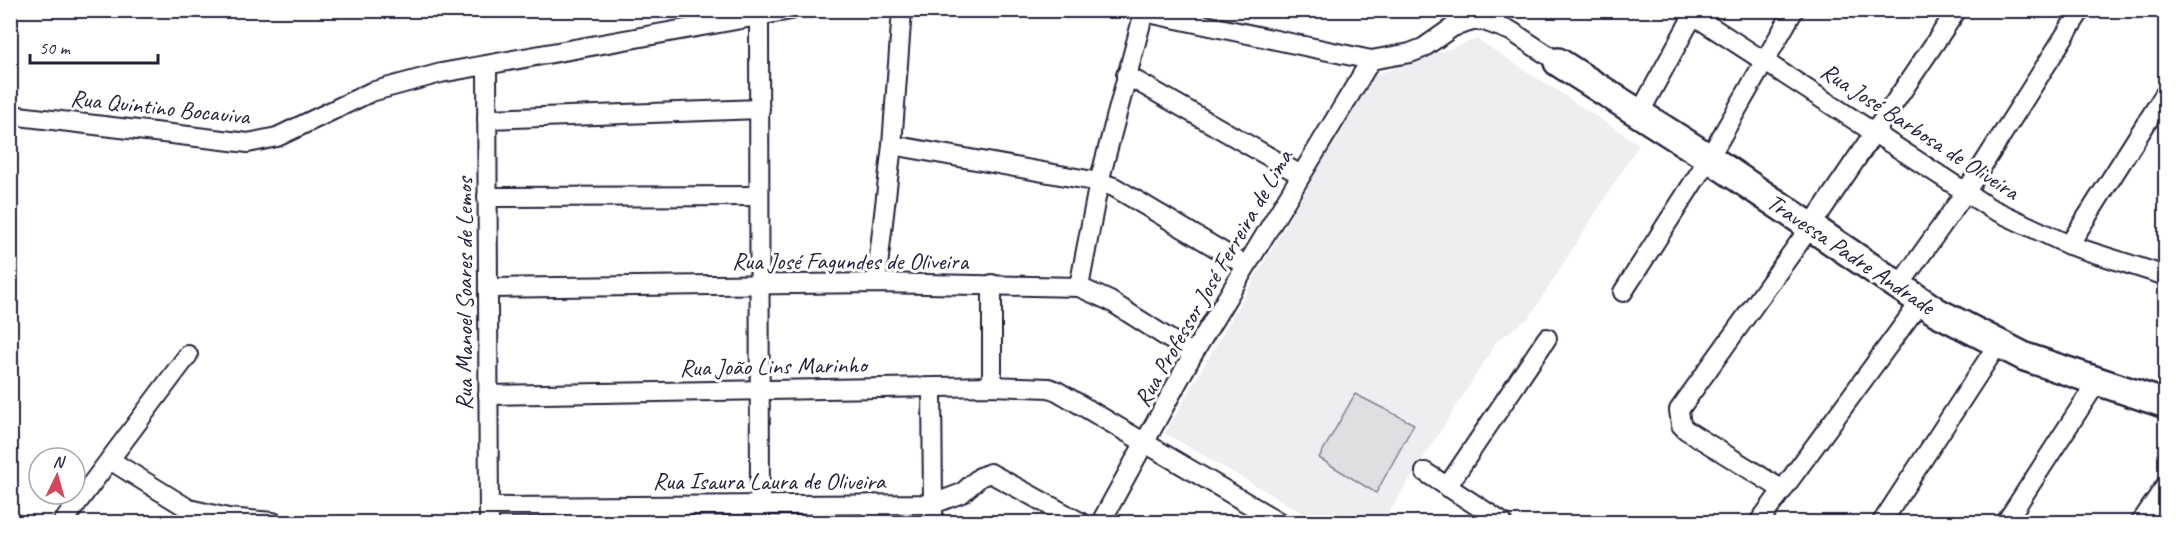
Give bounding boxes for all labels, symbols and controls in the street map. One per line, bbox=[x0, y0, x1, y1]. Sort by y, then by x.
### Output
scale bar bbox=[30, 27, 158, 65]
text: 50 m bbox=[39, 37, 72, 59]
street label: Rua José Barbosa de Oliveira bbox=[1815, 56, 2026, 207]
street label: Rua Quintino Bocauiva bbox=[69, 83, 252, 131]
street label: Rua Professor José Ferreira de Lima bbox=[1127, 143, 1300, 412]
street label: Rua Manoel Soares de Lemos bbox=[449, 175, 479, 410]
street label: Travessa Padre Andrade bbox=[1761, 187, 1942, 322]
street label: Rua José Fagundes de Oliveira bbox=[732, 246, 969, 276]
street label: Rua João Lins Marinho bbox=[679, 349, 869, 383]
north arrow bbox=[27, 446, 87, 506]
text: N bbox=[52, 452, 67, 473]
street label: Rua Isaura Laura de Oliveira bbox=[653, 466, 887, 496]

